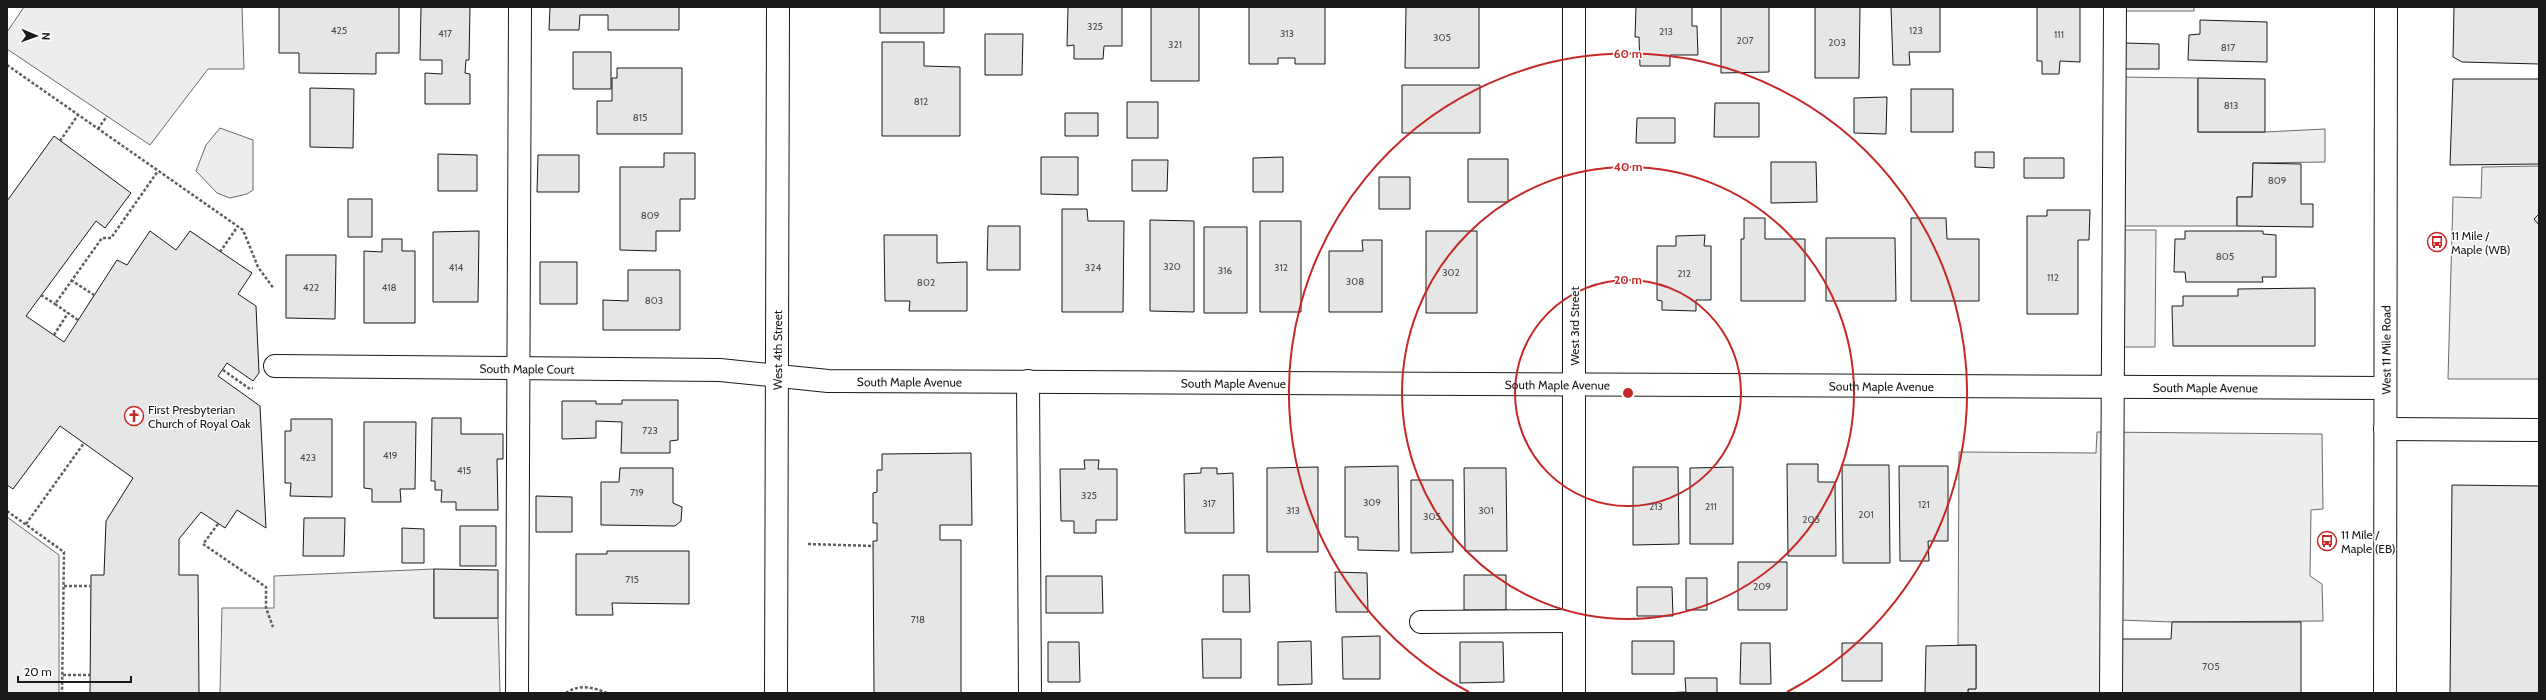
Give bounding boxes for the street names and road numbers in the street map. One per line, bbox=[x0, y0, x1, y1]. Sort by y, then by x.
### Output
street label: West 3rd Street bbox=[1567, 286, 1582, 366]
street label: West 11 Mile Road bbox=[2378, 305, 2393, 395]
street label: West 4th Street bbox=[769, 310, 785, 390]
street label: South Maple Court bbox=[479, 360, 575, 376]
street label: South Maple Avenue bbox=[857, 374, 962, 389]
street label: South Maple Avenue bbox=[1181, 375, 1286, 391]
street label: South Maple Avenue bbox=[1505, 377, 1610, 392]
street label: South Maple Avenue bbox=[1829, 378, 1934, 393]
street label: South Maple Avenue bbox=[2153, 379, 2258, 395]

